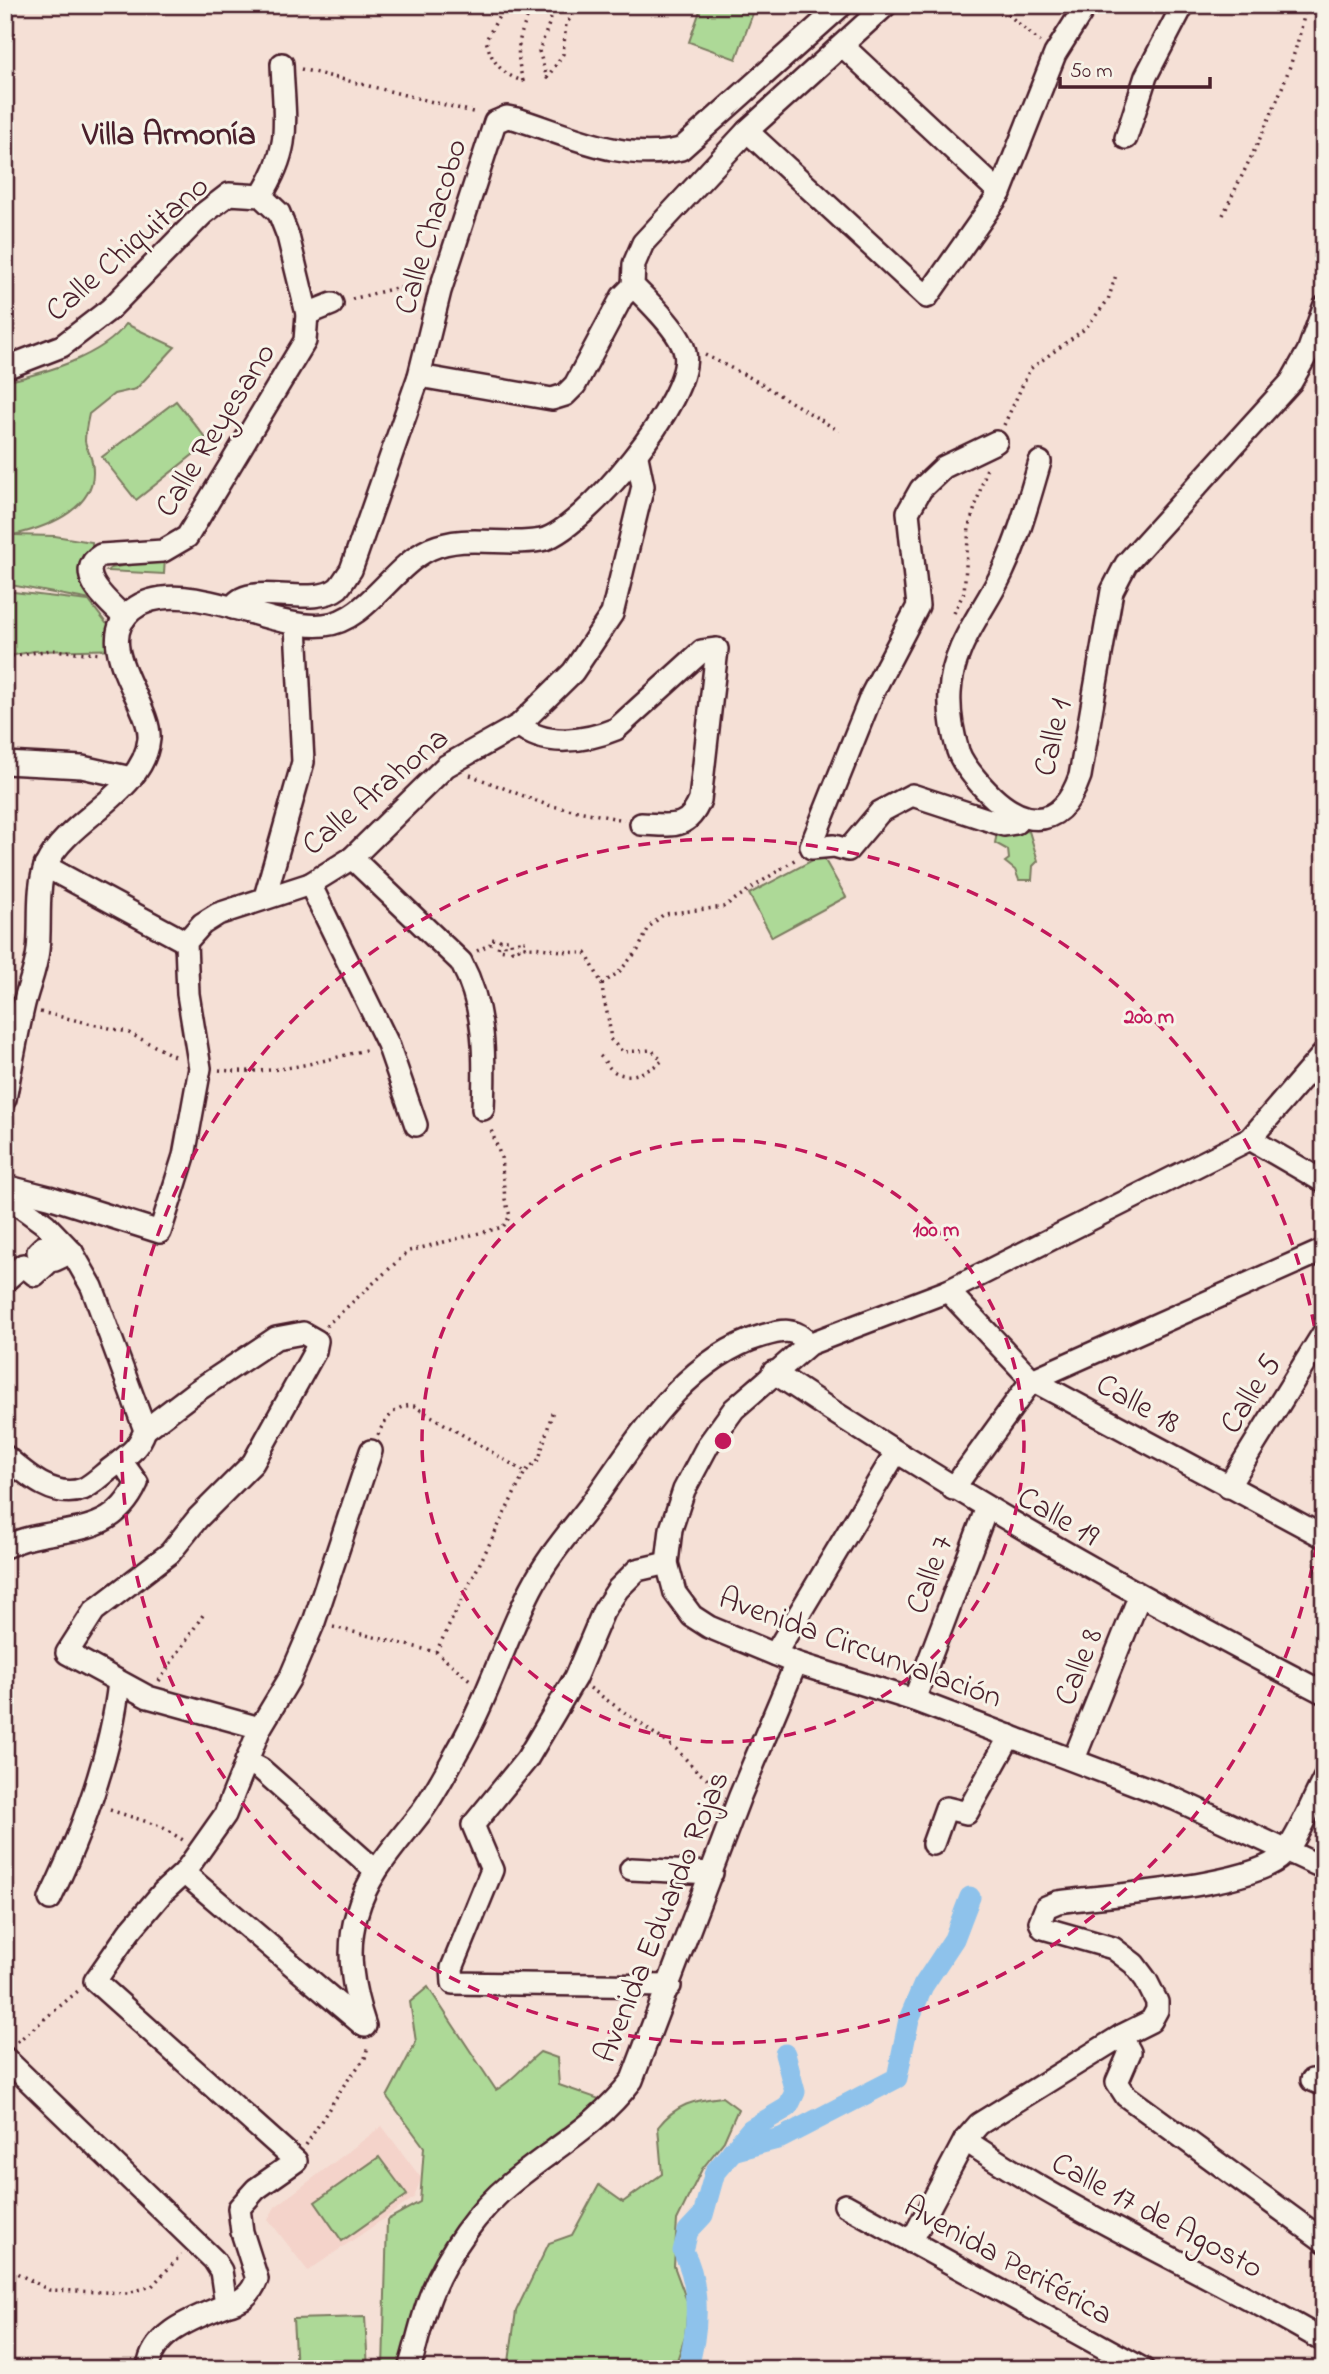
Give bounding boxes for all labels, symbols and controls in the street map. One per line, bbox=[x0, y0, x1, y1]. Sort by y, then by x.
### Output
scale bar bbox=[1060, 46, 1210, 90]
text: 50 m bbox=[1070, 57, 1113, 87]
district label: Villa Armonía bbox=[81, 112, 256, 160]
street label: Calle Chacobo bbox=[383, 133, 481, 321]
street label: Calle Chiquitano bbox=[36, 165, 221, 334]
street label: Calle Reyesano bbox=[145, 334, 289, 527]
street label: Calle 1 bbox=[1023, 694, 1086, 781]
street label: Calle Arahona bbox=[292, 717, 460, 868]
text: 200 m bbox=[1123, 1003, 1174, 1033]
text: 100 m bbox=[913, 1216, 959, 1246]
street label: Calle 5 bbox=[1209, 1346, 1295, 1444]
street label: Calle 18 bbox=[1086, 1363, 1188, 1447]
centre of rings bbox=[711, 1429, 735, 1453]
street label: Calle 19 bbox=[1008, 1476, 1107, 1561]
street label: Calle 7 bbox=[895, 1529, 968, 1622]
street label: Avenida Circunvalación bbox=[712, 1576, 1008, 1722]
street label: Calle 8 bbox=[1043, 1621, 1117, 1713]
street label: Avenida Eduardo Rojas bbox=[583, 1764, 743, 2070]
street label: Calle 17 de Agosto bbox=[1042, 2141, 1271, 2293]
street label: Avenida Periférica bbox=[894, 2185, 1121, 2339]

